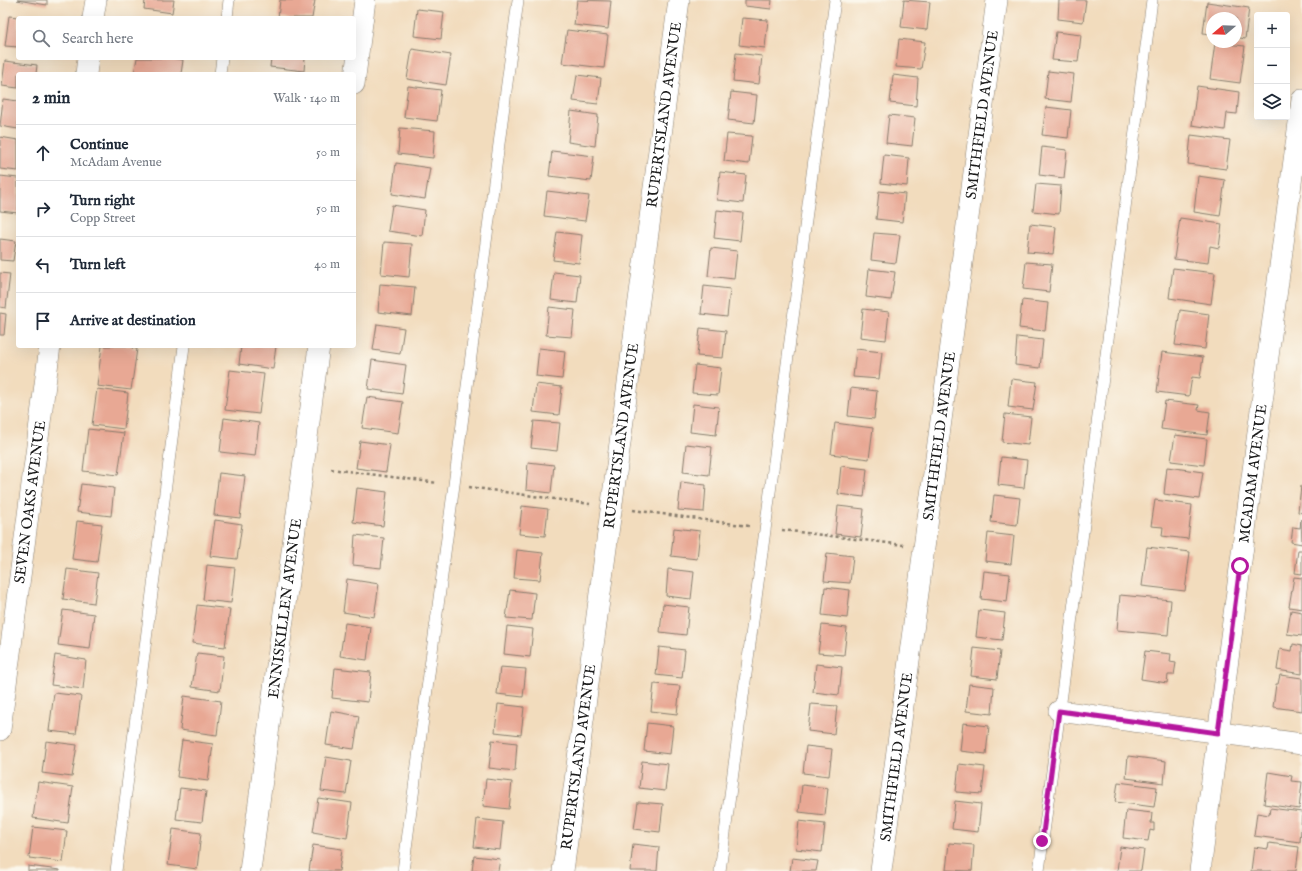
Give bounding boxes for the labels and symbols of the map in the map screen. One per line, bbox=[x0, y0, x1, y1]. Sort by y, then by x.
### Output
north arrow bbox=[1206, 12, 1242, 48]
street label: RUPERTSLAND AVENUE bbox=[642, 21, 686, 209]
street label: SMITHFIELD AVENUE bbox=[962, 29, 1003, 200]
street label: RUPERTSLAND AVENUE bbox=[600, 342, 643, 530]
street label: SMITHFIELD AVENUE bbox=[919, 350, 960, 522]
street label: MCADAM AVENUE bbox=[1234, 403, 1272, 544]
street label: SEVEN OAKS AVENUE bbox=[10, 419, 50, 585]
street label: ENNISKILLEN AVENUE bbox=[264, 517, 306, 700]
route start bbox=[1231, 557, 1249, 575]
street label: RUPERTSLAND AVENUE bbox=[557, 663, 600, 851]
street label: SMITHFIELD AVENUE bbox=[876, 671, 917, 843]
route end bbox=[1033, 832, 1051, 850]

